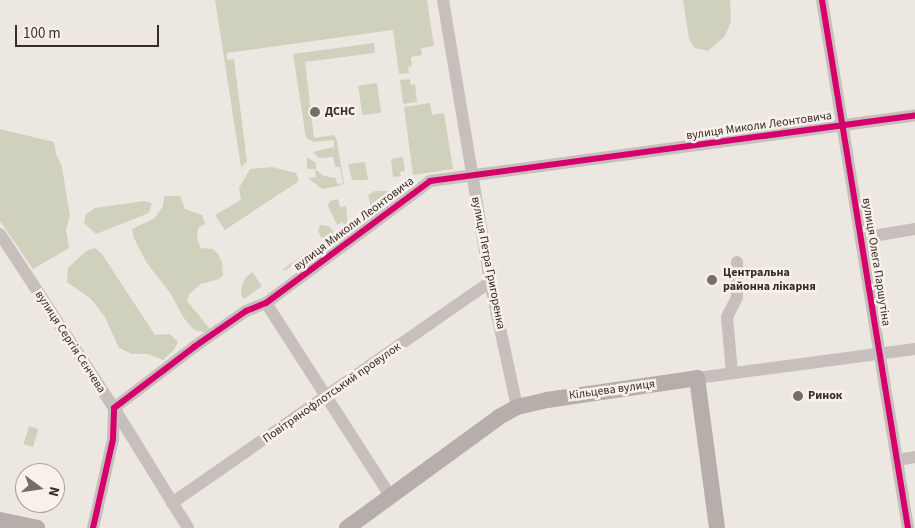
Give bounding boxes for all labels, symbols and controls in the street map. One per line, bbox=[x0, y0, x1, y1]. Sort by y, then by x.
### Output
scale bar bbox=[18, 15, 161, 47]
text: 100 m bbox=[23, 23, 61, 44]
place label: ДСНС bbox=[325, 105, 355, 119]
marker: ДСНС bbox=[309, 106, 321, 118]
street label: вулиця Миколи Леонтовича bbox=[685, 109, 833, 143]
street label: вулиця Миколи Леонтовича bbox=[291, 174, 417, 274]
street label: вулиця Петра Григоренка bbox=[468, 195, 508, 331]
street label: вулиця Олега Паршутіна bbox=[859, 197, 893, 327]
place label: Центральна районна лікарня bbox=[723, 266, 816, 294]
marker: Центральна районна лікарня bbox=[705, 273, 719, 287]
street label: вулиця Сергія Сєнчева bbox=[31, 288, 109, 396]
street label: Повітрянофлотський провулок bbox=[260, 340, 404, 446]
street label: Кільцева вулиця bbox=[568, 377, 656, 403]
place label: Ринок bbox=[808, 389, 842, 403]
marker: Ринок bbox=[792, 390, 804, 402]
north arrow bbox=[15, 463, 65, 513]
text: N bbox=[43, 484, 64, 498]

